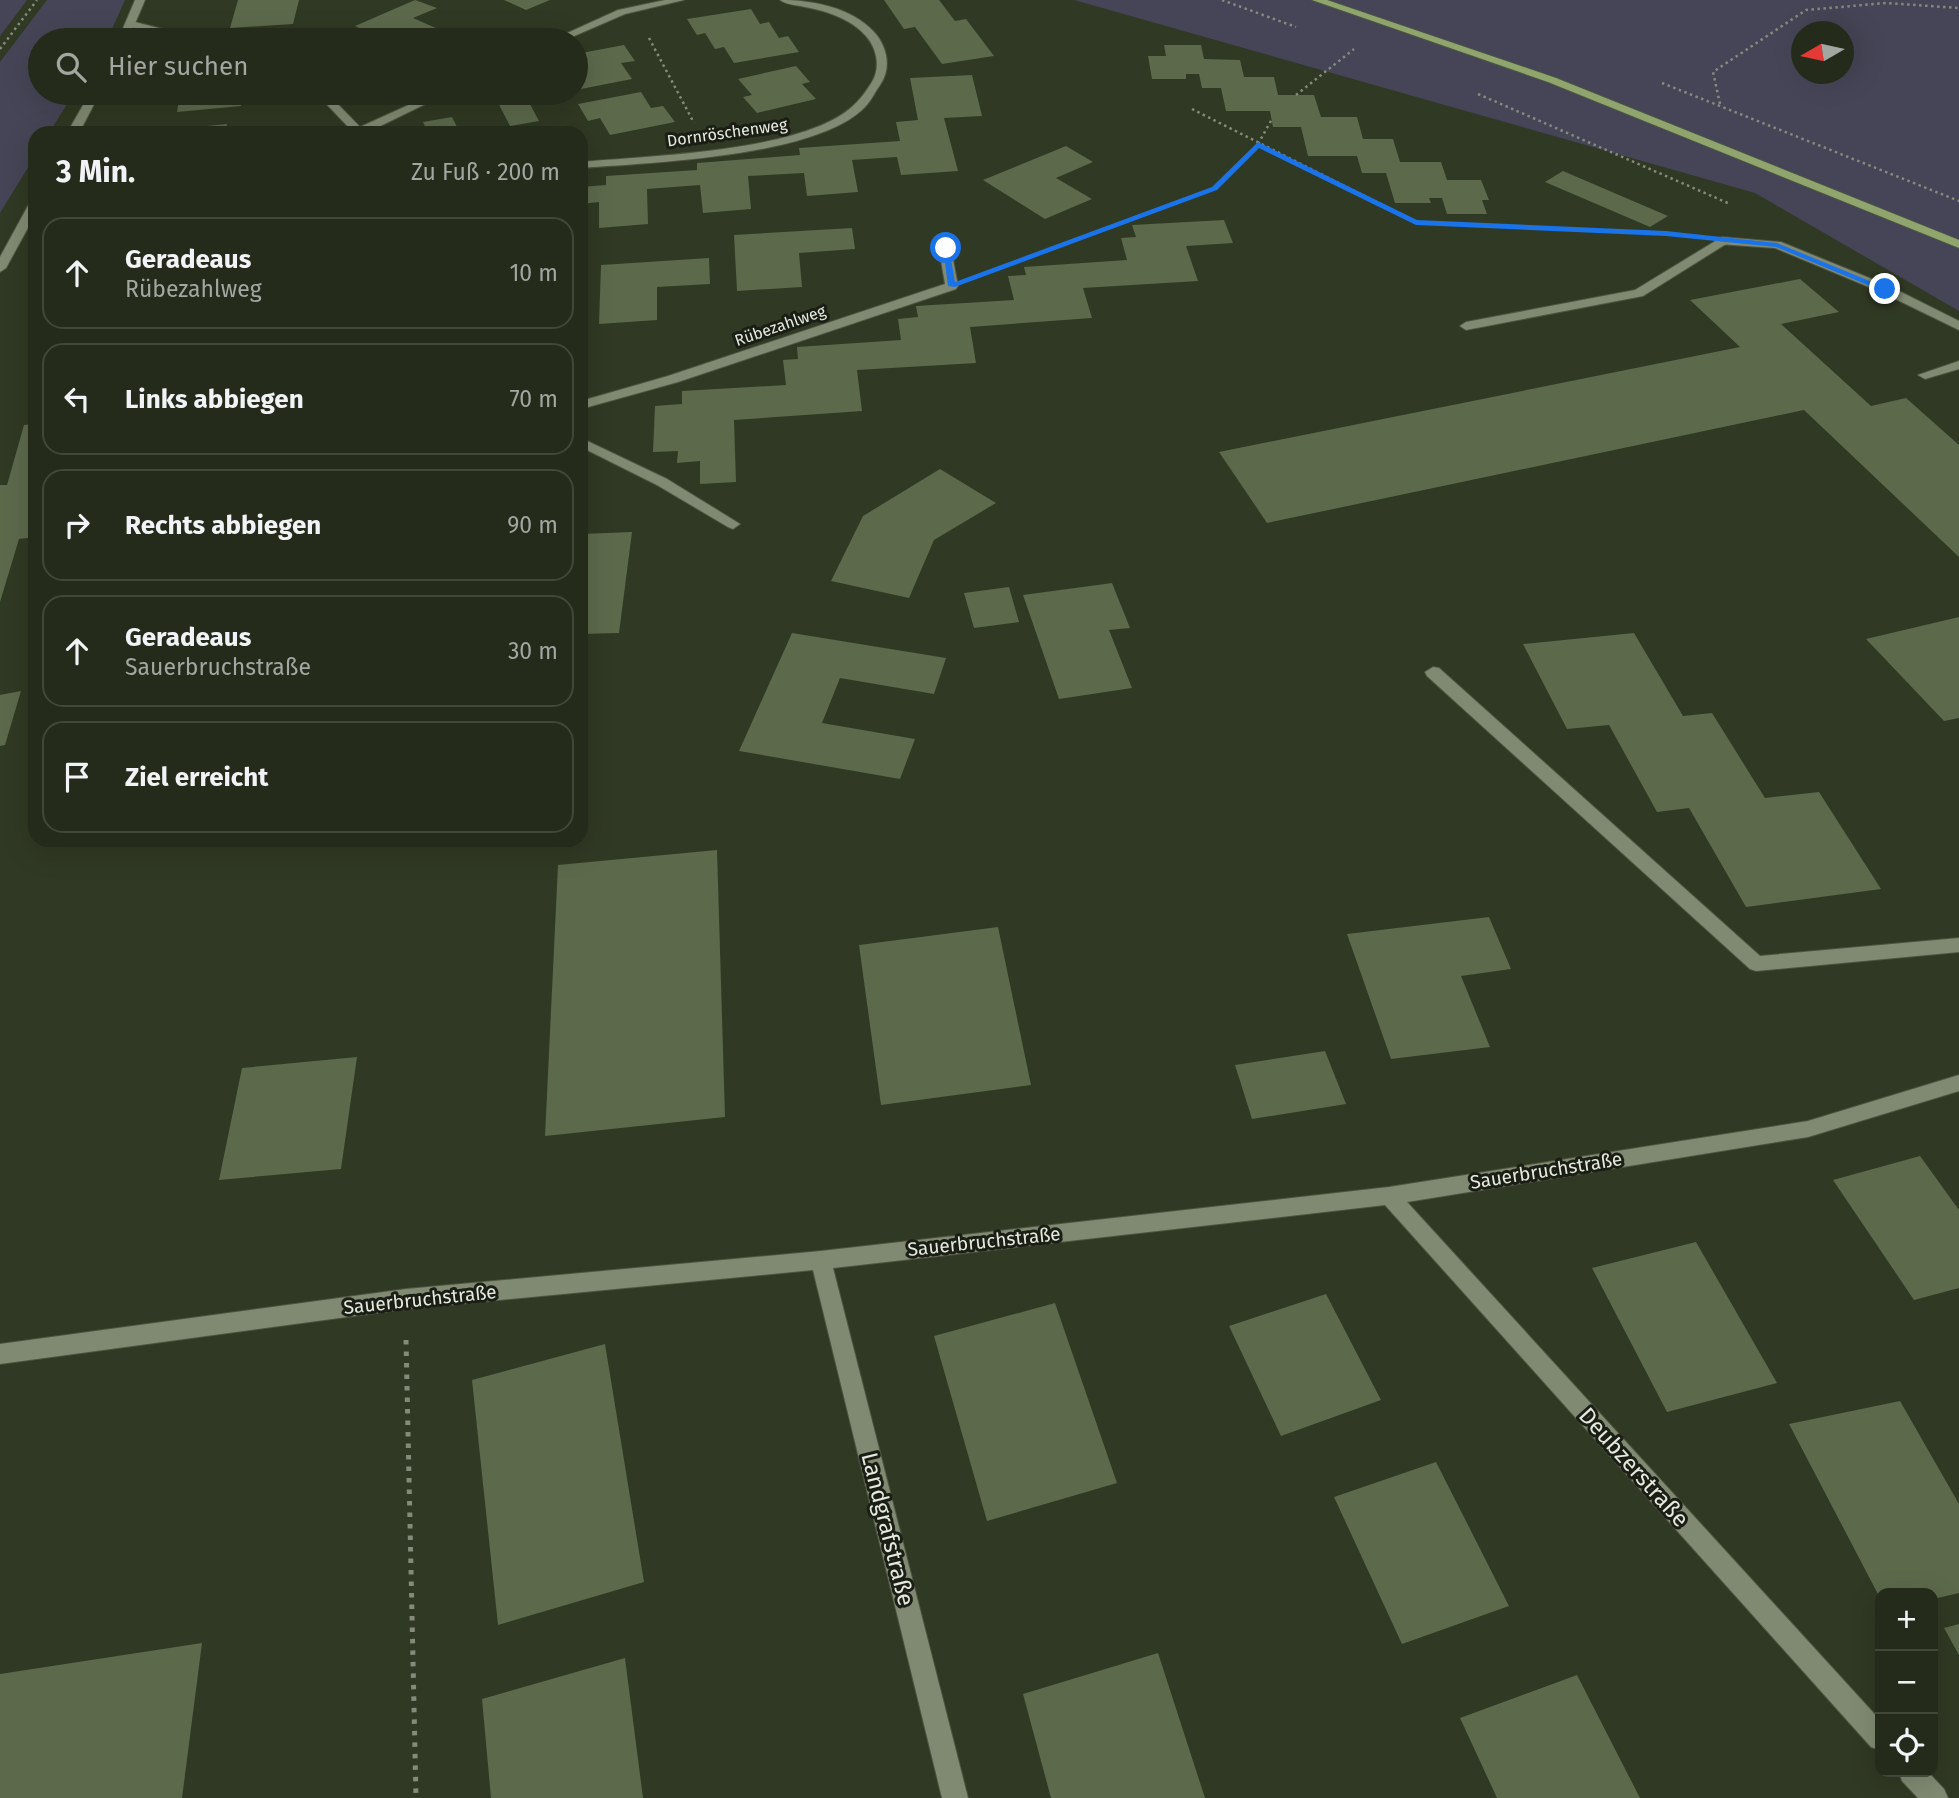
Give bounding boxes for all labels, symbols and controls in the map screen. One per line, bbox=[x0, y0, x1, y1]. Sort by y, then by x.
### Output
north arrow bbox=[1791, 21, 1854, 84]
search box bbox=[28, 28, 588, 105]
icon: search bbox=[52, 48, 90, 86]
text: Hier suchen bbox=[108, 51, 248, 82]
street label: Dornröschenweg bbox=[666, 115, 789, 150]
text: 3 Min. bbox=[56, 154, 135, 190]
text: Zu Fuß · 200 m bbox=[411, 158, 560, 186]
route start bbox=[930, 232, 961, 263]
text: Geradeaus bbox=[125, 244, 251, 275]
icon: ahead bbox=[58, 254, 96, 292]
text: 10 m bbox=[509, 259, 558, 287]
route end bbox=[1869, 273, 1900, 304]
text: Rübezahlweg bbox=[125, 275, 262, 303]
street label: Rübezahlweg bbox=[732, 301, 829, 350]
icon: left bbox=[58, 380, 96, 418]
text: Links abbiegen bbox=[125, 384, 304, 415]
text: 70 m bbox=[509, 385, 558, 413]
icon: right bbox=[58, 506, 96, 544]
text: Rechts abbiegen bbox=[125, 510, 321, 541]
text: 90 m bbox=[507, 511, 558, 539]
text: Geradeaus bbox=[125, 622, 251, 653]
icon: ahead bbox=[58, 632, 96, 670]
text: 30 m bbox=[508, 637, 558, 665]
text: Sauerbruchstraße bbox=[125, 653, 311, 681]
icon: arrive bbox=[58, 758, 96, 796]
text: Ziel erreicht bbox=[125, 762, 268, 793]
street label: Sauerbruchstraße bbox=[1468, 1147, 1624, 1194]
street label: Sauerbruchstraße bbox=[906, 1222, 1062, 1261]
street label: Sauerbruchstraße bbox=[342, 1280, 498, 1319]
street label: Deubzerstraße bbox=[1573, 1402, 1695, 1532]
street label: Landgrafstraße bbox=[855, 1449, 921, 1609]
map controls bbox=[1875, 1588, 1938, 1777]
button: + bbox=[1875, 1588, 1938, 1651]
button: − bbox=[1875, 1651, 1938, 1714]
button: locate bbox=[1875, 1714, 1938, 1777]

